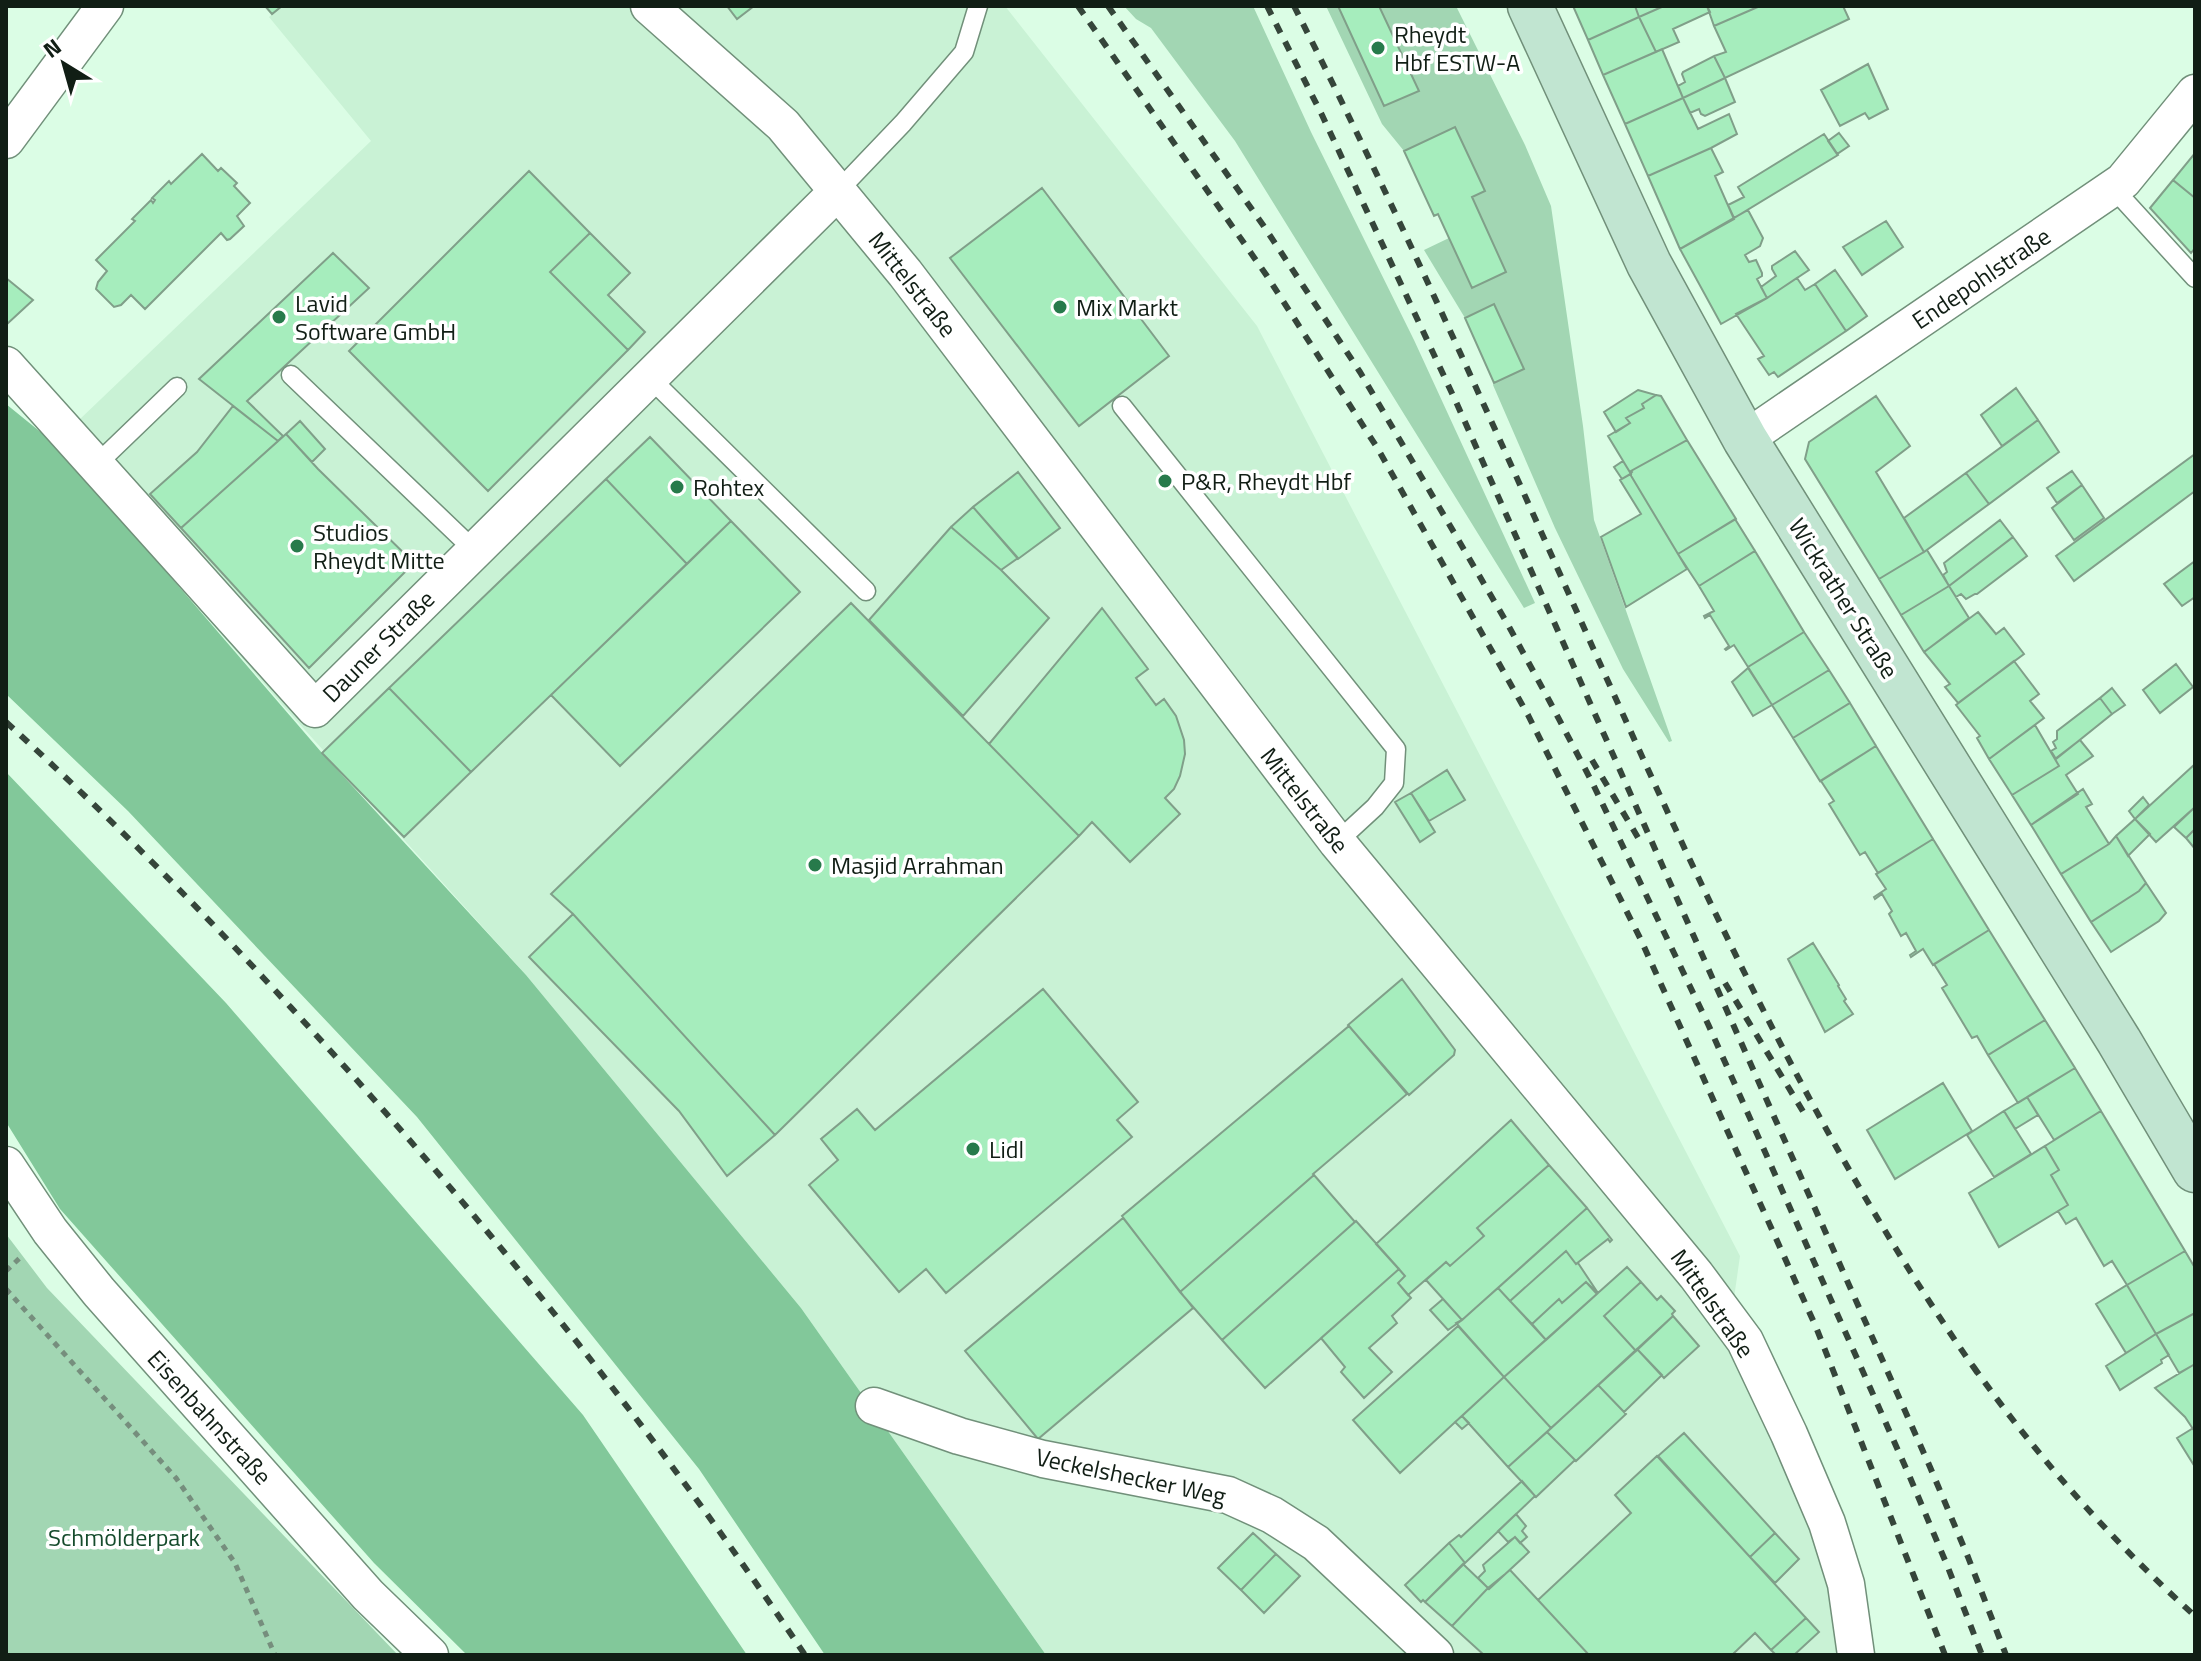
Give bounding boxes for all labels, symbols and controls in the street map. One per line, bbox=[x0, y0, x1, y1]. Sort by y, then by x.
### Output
place label: Rheydt Hbf ESTW-A bbox=[1394, 16, 1520, 80]
north arrow bbox=[24, 24, 104, 104]
text: N bbox=[36, 30, 68, 66]
marker: Rheydt Hbf ESTW-A bbox=[1369, 39, 1387, 57]
street label: Endepohlstraße bbox=[1904, 218, 2058, 338]
street label: Mittelstraße bbox=[860, 223, 966, 345]
place label: Lavid Software GmbH bbox=[295, 285, 456, 349]
place label: Mix Markt bbox=[1076, 289, 1179, 325]
marker: Mix Markt bbox=[1051, 298, 1069, 316]
marker: Lavid Software GmbH bbox=[270, 308, 288, 326]
place label: P&R, Rheydt Hbf bbox=[1181, 463, 1351, 499]
place label: Rohtex bbox=[693, 469, 765, 505]
marker: P&R, Rheydt Hbf bbox=[1156, 472, 1174, 490]
marker: Rohtex bbox=[668, 478, 686, 496]
street label: Wickrather Straße bbox=[1780, 511, 1908, 685]
place label: Studios Rheydt Mitte bbox=[313, 514, 445, 578]
marker: Studios Rheydt Mitte bbox=[288, 537, 306, 555]
street label: Dauner Straße bbox=[314, 582, 442, 710]
street label: Mittelstraße bbox=[1252, 739, 1358, 861]
place label: Masjid Arrahman bbox=[831, 847, 1004, 883]
marker: Masjid Arrahman bbox=[806, 856, 824, 874]
place label: Lidl bbox=[989, 1131, 1024, 1167]
marker: Lidl bbox=[964, 1140, 982, 1158]
street label: Mittelstraße bbox=[1662, 1241, 1764, 1365]
street label: Eisenbahnstraße bbox=[139, 1341, 281, 1493]
street label: Veckelshecker Weg bbox=[1033, 1438, 1229, 1514]
park label: Schmölderpark bbox=[48, 1519, 201, 1555]

